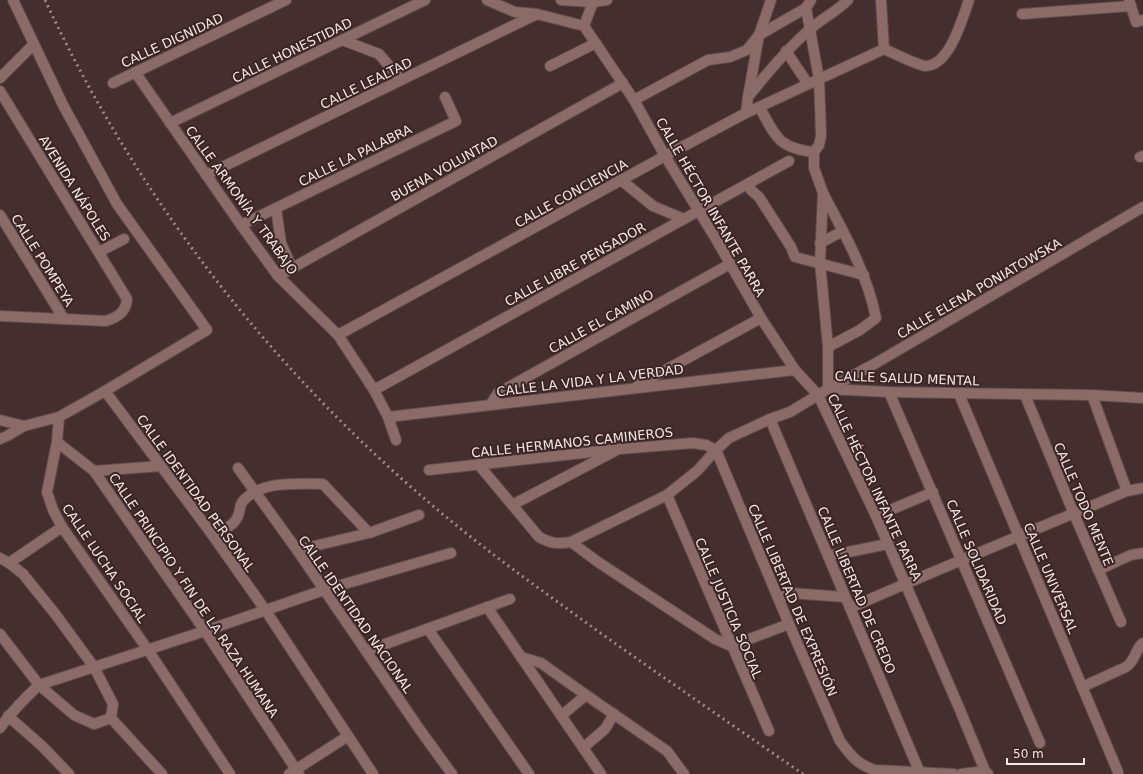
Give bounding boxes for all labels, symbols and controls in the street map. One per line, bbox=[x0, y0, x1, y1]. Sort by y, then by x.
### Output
street label: CALLE DIGNIDAD bbox=[119, 10, 226, 71]
street label: CALLE HONESTIDAD bbox=[230, 15, 355, 86]
street label: CALLE LEALTAD bbox=[318, 55, 415, 112]
street label: CALLE HÉCTOR INFANTE PARRA bbox=[653, 115, 768, 300]
street label: CALLE LA PALABRA bbox=[296, 121, 414, 189]
street label: CALLE ARMONÍA Y TRABAJO bbox=[183, 123, 301, 278]
street label: AVENIDA NÁPOLES bbox=[36, 133, 113, 244]
street label: BUENA VOLUNTAD bbox=[388, 133, 500, 204]
street label: CALLE CONCIENCIA bbox=[512, 156, 630, 231]
street label: CALLE POMPEYA bbox=[8, 211, 77, 309]
street label: CALLE LIBRE PENSADOR bbox=[502, 219, 648, 309]
street label: CALLE ELENA PONIATOWSKA bbox=[894, 235, 1064, 342]
street label: CALLE EL CAMINO bbox=[546, 286, 656, 356]
street label: CALLE LA VIDA Y LA VERDAD bbox=[496, 362, 684, 399]
street label: CALLE SALUD MENTAL bbox=[834, 368, 980, 389]
street label: CALLE HÉCTOR INFANTE PARRA bbox=[825, 391, 925, 583]
street label: CALLE IDENTIDAD PERSONAL bbox=[134, 412, 258, 575]
street label: CALLE HERMANOS CAMINEROS bbox=[470, 424, 674, 461]
street label: CALLE TODO MENTE bbox=[1051, 440, 1116, 568]
street label: CALLE PRINCIPIO Y FIN DE LA RAZA HUMANA bbox=[106, 470, 281, 720]
street label: CALLE SOLIDARIDAD bbox=[943, 497, 1010, 627]
street label: CALLE LUCHA SOCIAL bbox=[59, 501, 150, 626]
street label: CALLE LIBERTAD DE EXPRESIÓN bbox=[745, 502, 840, 699]
street label: CALLE LIBERTAD DE CREDO bbox=[814, 504, 899, 676]
street label: CALLE UNIVERSAL bbox=[1020, 521, 1081, 636]
street label: CALLE IDENTIDAD NACIONAL bbox=[295, 533, 416, 696]
street label: CALLE JUSTICIA SOCIAL bbox=[692, 535, 765, 682]
scale bar bbox=[1007, 740, 1084, 766]
text: 50 m bbox=[1013, 747, 1044, 761]

